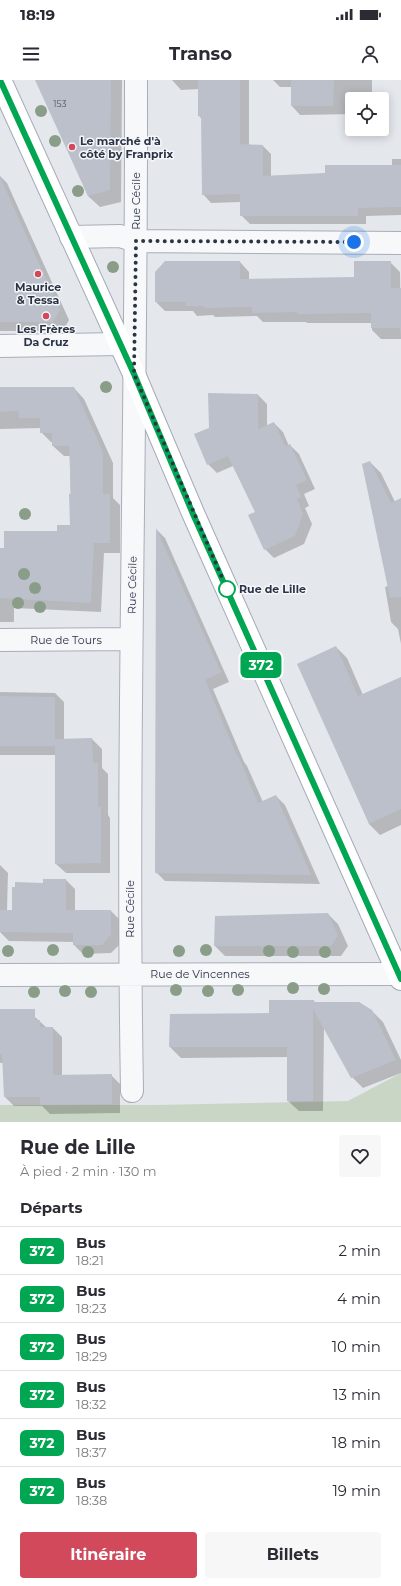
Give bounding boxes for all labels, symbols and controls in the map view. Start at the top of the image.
text: 18:19 [20,5,55,24]
icon: menu [20,43,42,65]
text: Transo [169,43,232,65]
icon: person [359,43,381,65]
map controls [345,92,389,136]
button: locate [345,92,389,136]
house number: 153 [53,98,67,109]
place label: Le marché d'à côté by Franprix [80,134,174,161]
marker: Le marché d'à côté by Franprix [67,142,77,152]
street label: Rue Cécile [129,172,143,230]
your location [344,232,364,252]
marker: Maurice & Tessa [33,269,43,279]
place label: Maurice & Tessa [15,280,61,307]
marker: Les Frères Da Cruz [41,311,51,321]
place label: Les Frères Da Cruz [17,322,75,349]
street label: Rue Cécile [124,556,140,614]
marker: Rue de Lille [218,580,236,598]
place label: Rue de Lille [239,582,306,596]
street label: Rue de Tours [30,633,102,647]
line badge: 372 [238,652,284,678]
text: 372 [248,656,274,674]
street label: Rue Cécile [123,880,137,938]
street label: Rue de Vincennes [150,967,250,981]
button: heart [339,1135,381,1177]
text: Rue de Lille [20,1136,136,1159]
text: À pied · 2 min · 130 m [20,1163,157,1179]
text: Départs [20,1198,83,1217]
text: Bus [76,1233,106,1252]
text: 2 min [338,1241,381,1260]
text: 372 [29,1242,55,1260]
text: 18:21 [76,1252,104,1268]
text: Bus [76,1281,106,1300]
text: 4 min [337,1289,381,1308]
text: 372 [29,1290,55,1308]
text: 18:23 [76,1300,106,1316]
text: Bus [76,1329,106,1348]
text: 10 min [332,1337,381,1356]
text: 372 [29,1338,55,1356]
text: 18:29 [76,1348,107,1364]
text: Bus [76,1377,106,1396]
text: 13 min [333,1385,381,1404]
text: 372 [29,1386,55,1404]
text: 18:32 [76,1396,106,1412]
text: Bus [76,1425,106,1444]
text: 18 min [332,1433,381,1452]
text: 372 [29,1434,55,1452]
text: 18:37 [76,1444,107,1460]
text: Bus [76,1473,106,1492]
text: 19 min [332,1481,381,1500]
text: 372 [29,1482,55,1500]
text: 18:38 [76,1492,107,1508]
button: Itinéraire [20,1532,197,1578]
button: Billets [205,1532,381,1578]

